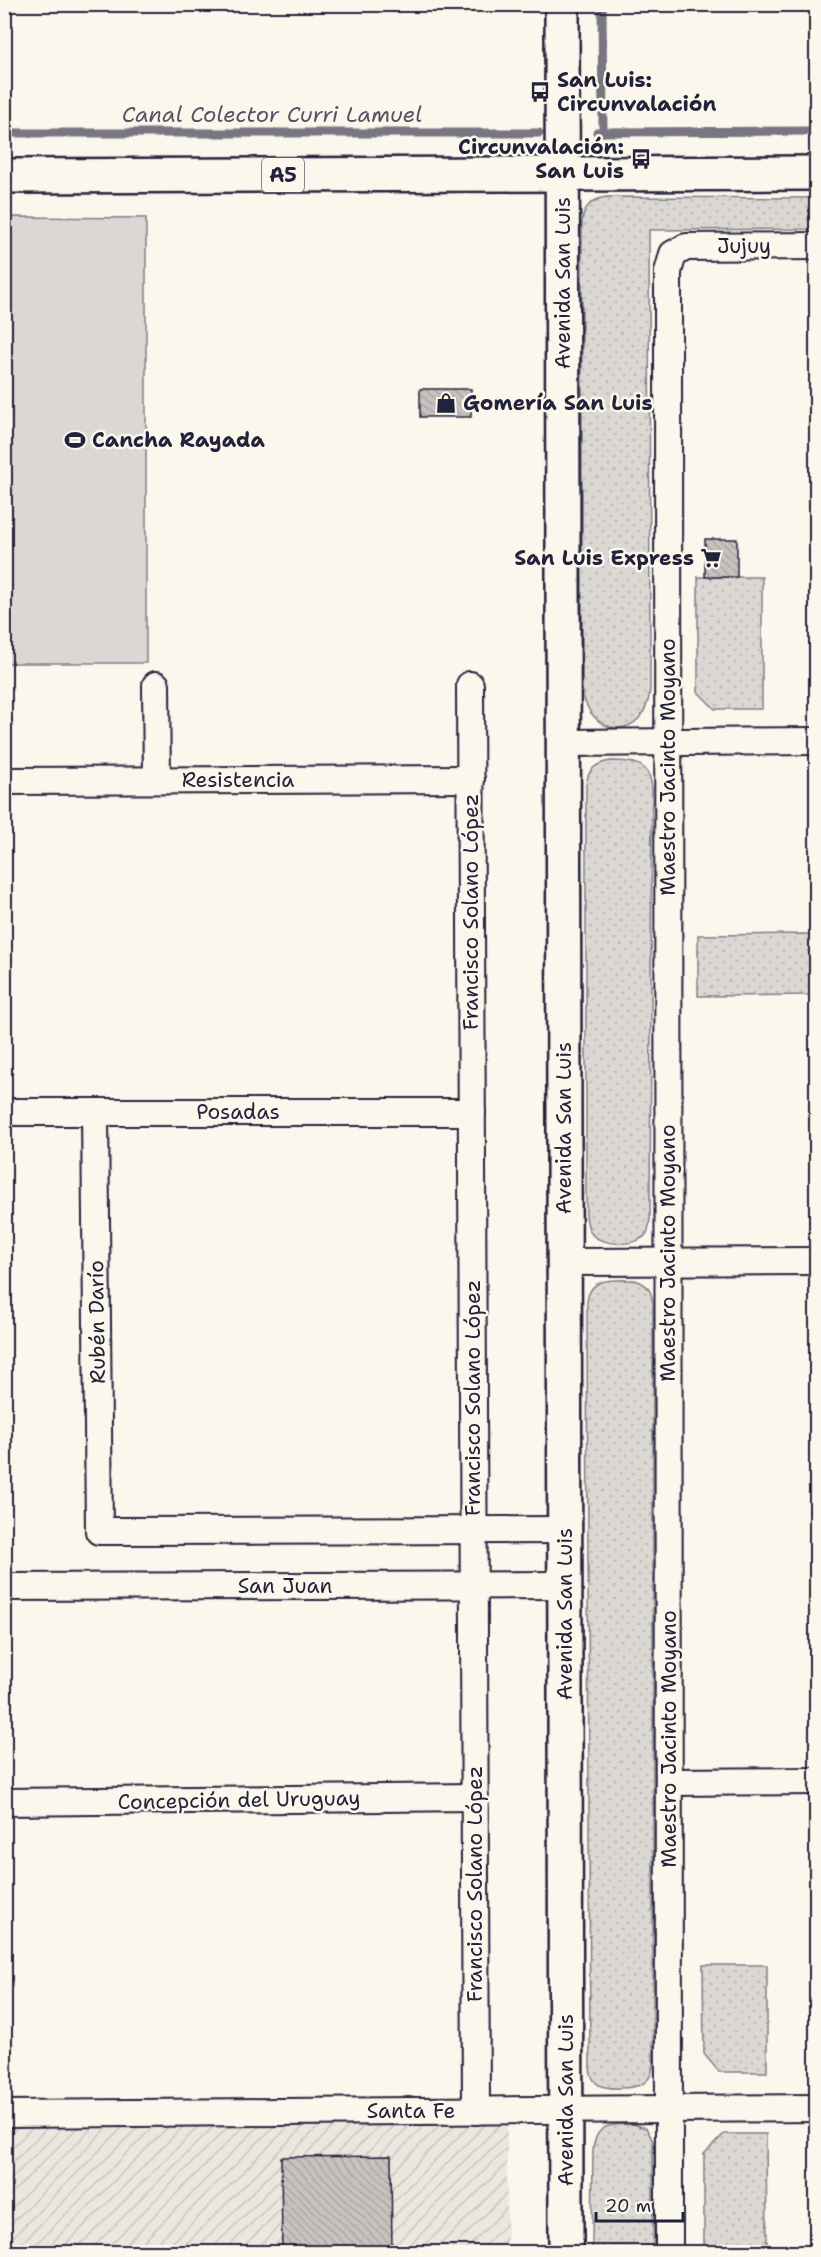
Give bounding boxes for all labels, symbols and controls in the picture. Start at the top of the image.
place label: San Luis: Circunvalación [557,66,716,118]
bus stop icon: San Luis: Circunvalación [528,80,552,104]
water label: Canal Colector Curri Lamuel [122,100,422,129]
place label: Circunvalación: San Luis [458,133,624,185]
bus stop icon: Circunvalación: San Luis [629,147,653,171]
road number: A5 [262,158,304,192]
street label: Avenida San Luis [549,197,577,369]
street label: Jujuy [717,232,771,260]
place label: Gomería San Luis [463,389,652,417]
shop icon: Gomería San Luis [434,391,458,415]
place label: Cancha Rayada [92,426,265,454]
sports icon: Cancha Rayada [63,428,87,452]
place label: San Luis Express [514,544,694,572]
supermarket icon: San Luis Express [699,546,723,570]
street label: Maestro Jacinto Moyano [654,638,682,896]
street label: Resistencia [182,766,294,794]
street label: Francisco Solano López [457,794,485,1030]
street label: Avenida San Luis [550,1042,578,1214]
street label: Posadas [196,1098,280,1126]
street label: Maestro Jacinto Moyano [654,1124,682,1382]
street label: Rubén Darío [82,1260,112,1384]
street label: Francisco Solano López [459,1280,487,1516]
street label: Avenida San Luis [551,1528,579,1700]
street label: San Juan [238,1572,333,1600]
street label: Maestro Jacinto Moyano [655,1610,683,1868]
street label: Francisco Solano López [461,1766,489,2002]
street label: Concepción del Uruguay [117,1784,361,1816]
street label: Avenida San Luis [552,2014,580,2186]
street label: Santa Fe [367,2097,455,2125]
scale bar [596,2185,683,2223]
text: 20 m [605,2194,651,2218]

